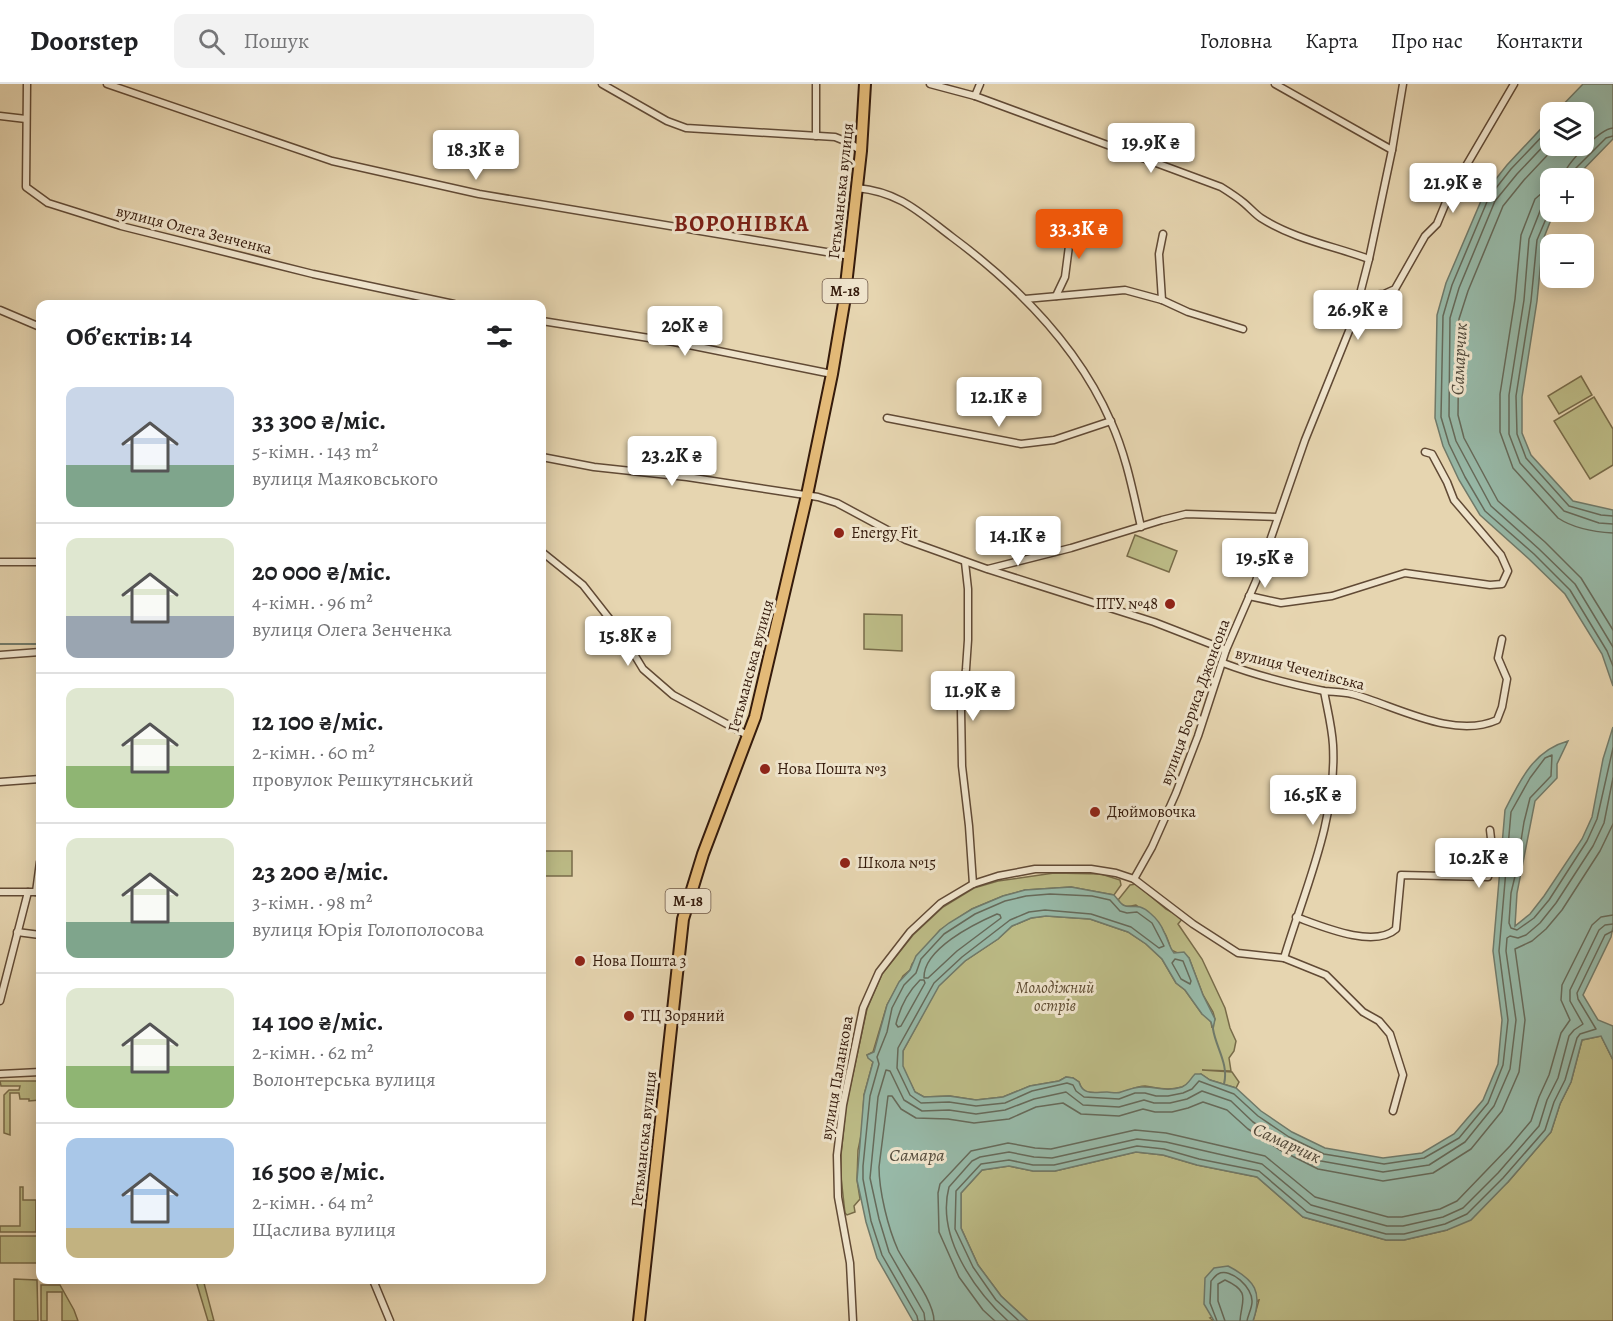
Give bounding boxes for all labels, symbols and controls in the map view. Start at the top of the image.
search box [174,14,594,68]
text: Doorstep [30,22,138,60]
icon: search [195,25,228,58]
text: Пошук [243,26,309,56]
text: Головна [1200,27,1272,55]
text: Карта [1305,27,1358,55]
text: Про нас [1391,27,1463,55]
text: Контакти [1496,27,1583,55]
map controls [1540,102,1594,288]
button: layers [1540,102,1594,156]
street label: Гетьманська вулиця [823,122,859,260]
pin: 19.9K ₴ [1096,123,1206,174]
text: 19.9K ₴ [1122,129,1180,156]
pin: 18.3K ₴ [421,130,531,181]
text: 18.3K ₴ [447,136,505,163]
pin: 21.9K ₴ [1398,163,1508,214]
button: + [1540,168,1594,222]
text: 21.9K ₴ [1424,169,1482,196]
street label: вулиця Олега Зенченка [114,200,275,260]
district label: ВОРОНІВКА [674,209,810,239]
pin: 33.3K ₴ [1024,209,1134,260]
text: 33.3K ₴ [1050,215,1108,242]
button: − [1540,234,1594,288]
road number: М-18 [822,279,868,303]
pin: 26.9K ₴ [1303,290,1413,341]
text: 26.9K ₴ [1327,296,1389,323]
pin: 20K ₴ [643,306,727,357]
text: 20K ₴ [661,312,709,339]
text: Об’єктів: 14 [66,319,192,354]
icon: filters [483,320,516,353]
water label: Самарчик [1445,322,1473,396]
pin: 12.1K ₴ [944,377,1054,428]
text: 12.1K ₴ [971,383,1027,410]
text: 33 300 ₴/міс. [252,403,386,438]
icon: home [114,411,186,483]
pin: 23.2K ₴ [617,436,727,487]
text: 5-кімн. · 143 m² [252,438,378,465]
text: 23.2K ₴ [642,442,702,469]
text: вулиця Маяковського [252,465,438,492]
pin: 14.1K ₴ [963,516,1073,567]
place label: Energy Fit [851,522,918,544]
text: 14.1K ₴ [990,522,1046,549]
marker: Energy Fit [832,526,846,540]
pin: 19.5K ₴ [1210,538,1320,589]
text: 19.5K ₴ [1236,544,1294,571]
text: 20 000 ₴/міс. [252,554,391,589]
icon: home [114,562,186,634]
text: 4-кімн. · 96 m² [252,589,373,616]
place label: ПТУ №48 [1096,593,1158,615]
street label: Гетьманська вулиця [723,597,779,735]
marker: ПТУ №48 [1163,597,1177,611]
street label: вулиця Бориса Джонсона [1155,615,1236,788]
text: вулиця Олега Зенченка [252,616,452,643]
pin: 15.8K ₴ [573,616,683,667]
text: 15.8K ₴ [599,622,657,649]
street label: вулиця Чечелівська [1233,642,1368,696]
pin: 11.9K ₴ [918,671,1028,722]
text: 11.9K ₴ [945,677,1001,704]
text: 12 100 ₴/міс. [252,704,384,739]
icon: home [114,712,186,784]
text: 2-кімн. · 60 m² [252,739,375,766]
place label: Нова Пошта №3 [777,758,887,780]
marker: Нова Пошта №3 [758,762,772,776]
text: провулок Решкутянський [252,766,473,793]
pin: 16.5K ₴ [1258,775,1368,826]
text: 16.5K ₴ [1284,781,1342,808]
place label: Дюймовочка [1107,801,1196,823]
marker: Дюймовочка [1088,805,1102,819]
pin: 10.2K ₴ [1424,838,1534,889]
text: 10.2K ₴ [1449,844,1509,871]
place label: Школа №15 [857,852,936,874]
text: 23 200 ₴/міс. [252,854,389,889]
marker: Школа №15 [838,856,852,870]
icon: home [114,862,186,934]
text: 3-кімн. · 98 m² [252,889,373,916]
road number: М-18 [666,889,710,913]
text: вулиця Юрія Голополосова [252,916,484,943]
place label: Нова Пошта 3 [592,950,687,972]
marker: Нова Пошта 3 [573,954,587,968]
park label: Молодіжний острів [1016,977,1094,1017]
text: 14 100 ₴/міс. [252,1004,384,1039]
place label: ТЦ Зоряний [641,1005,725,1027]
marker: ТЦ Зоряний [622,1009,636,1023]
icon: home [114,1012,186,1084]
street label: вулиця Паланкова [815,1013,859,1142]
text: 2-кімн. · 62 m² [252,1039,374,1066]
text: Волонтерська вулиця [252,1066,436,1093]
street label: Гетьманська вулиця [626,1070,662,1208]
water label: Самарчик [1249,1117,1325,1169]
water label: Самара [889,1143,945,1167]
text: 16 500 ₴/міс. [252,1154,385,1189]
icon: home [114,1162,186,1234]
text: 2-кімн. · 64 m² [252,1189,373,1216]
text: Щаслива вулиця [252,1216,396,1243]

